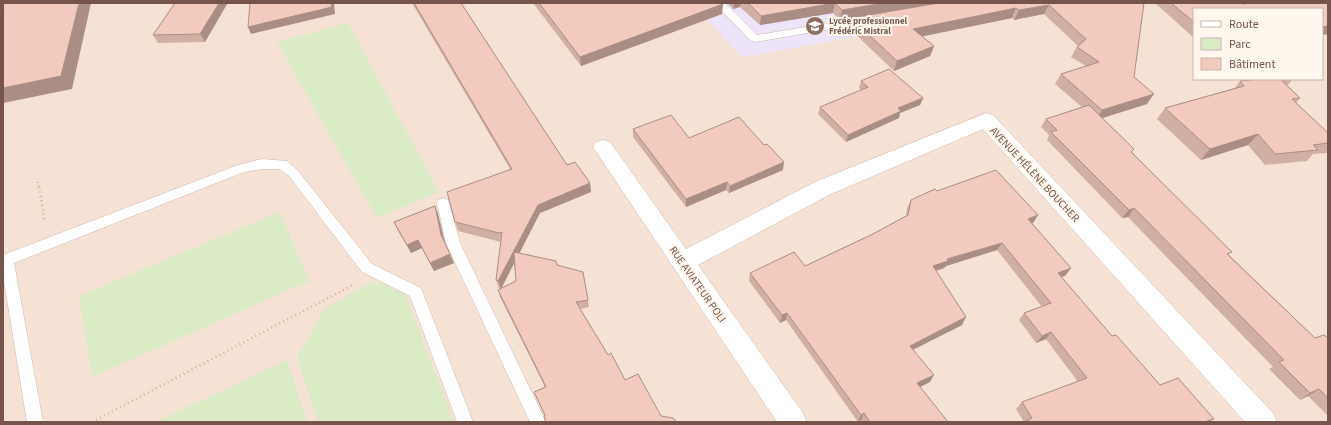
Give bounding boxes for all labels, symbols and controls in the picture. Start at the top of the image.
legend [1193,8,1323,80]
school or university icon: Lycée professionnel Frédéric Mistral [804,15,826,37]
place label: Lycée professionnel Frédéric Mistral [829,15,908,38]
text: Route [1229,16,1259,33]
text: Parc [1229,36,1251,53]
text: Bâtiment [1229,56,1275,73]
street label: AVENUE HÉLÈNE BOUCHER [986,123,1083,225]
street label: RUE AVIATEUR POLI [666,243,730,326]

